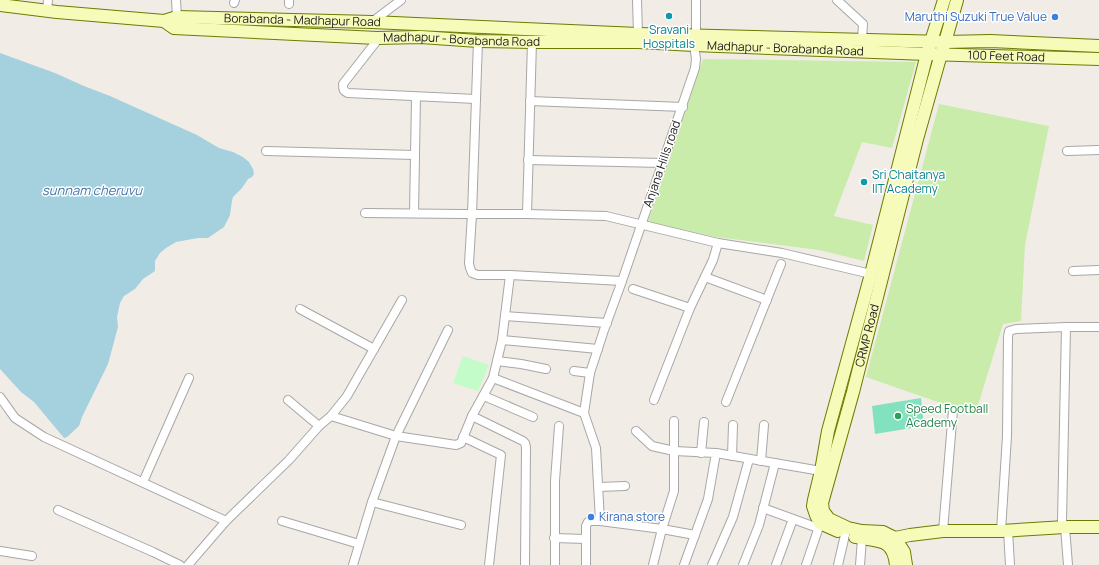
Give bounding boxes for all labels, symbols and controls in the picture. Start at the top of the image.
place label: Maruthi Suzuki True Value [905,8,1047,25]
street label: Borabanda - Madhapur Road [224,9,381,30]
marker: Sravani Hospitals [664,11,674,21]
marker: Maruthi Suzuki True Value [1050,12,1060,22]
place label: Sravani Hospitals [643,21,695,52]
street label: Madhapur - Borabanda Road [383,28,540,50]
street label: Madhapur - Borabanda Road [707,37,864,60]
street label: 100 Feet Road [967,46,1045,65]
street label: Anjana Hills road [639,118,684,210]
place label: Sri Chaitanya IIT Academy [872,166,945,197]
marker: Sri Chaitanya IIT Academy [859,177,869,187]
water label: sunnam cheruvu [42,181,143,199]
street label: CRMP Road [851,302,883,369]
place label: Speed Football Academy [906,400,988,431]
marker: Speed Football Academy [893,411,903,421]
place label: Kirana store [599,508,665,525]
marker: Kirana store [586,512,596,522]

